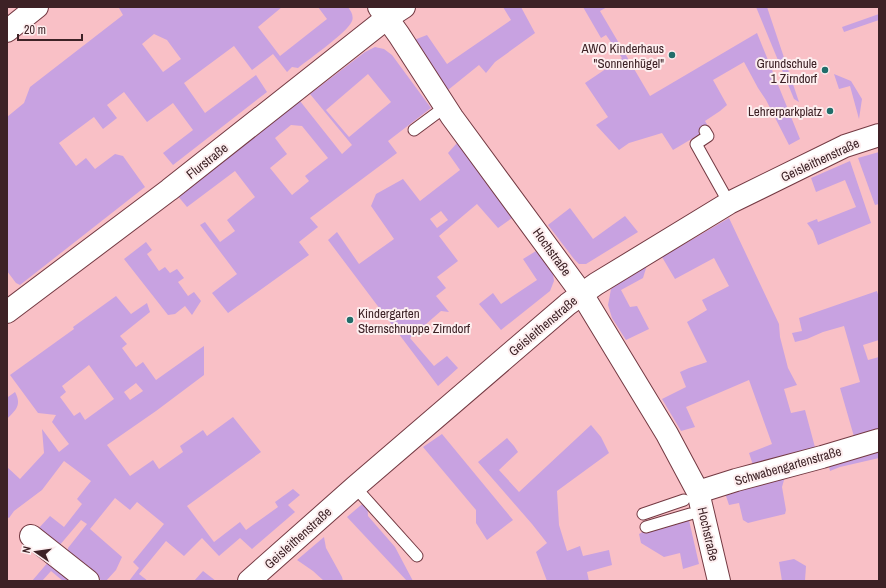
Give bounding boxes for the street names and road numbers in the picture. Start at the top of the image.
street label: Geisleithenstraße [778,134,862,186]
street label: Flurstraße [183,139,231,183]
street label: Hochstraße [529,225,575,279]
street label: Geisleithenstraße [505,292,581,360]
street label: Schwabengartenstraße [733,443,843,489]
street label: Geisleithenstraße [261,503,335,573]
street label: Hochstraße [694,505,722,563]

